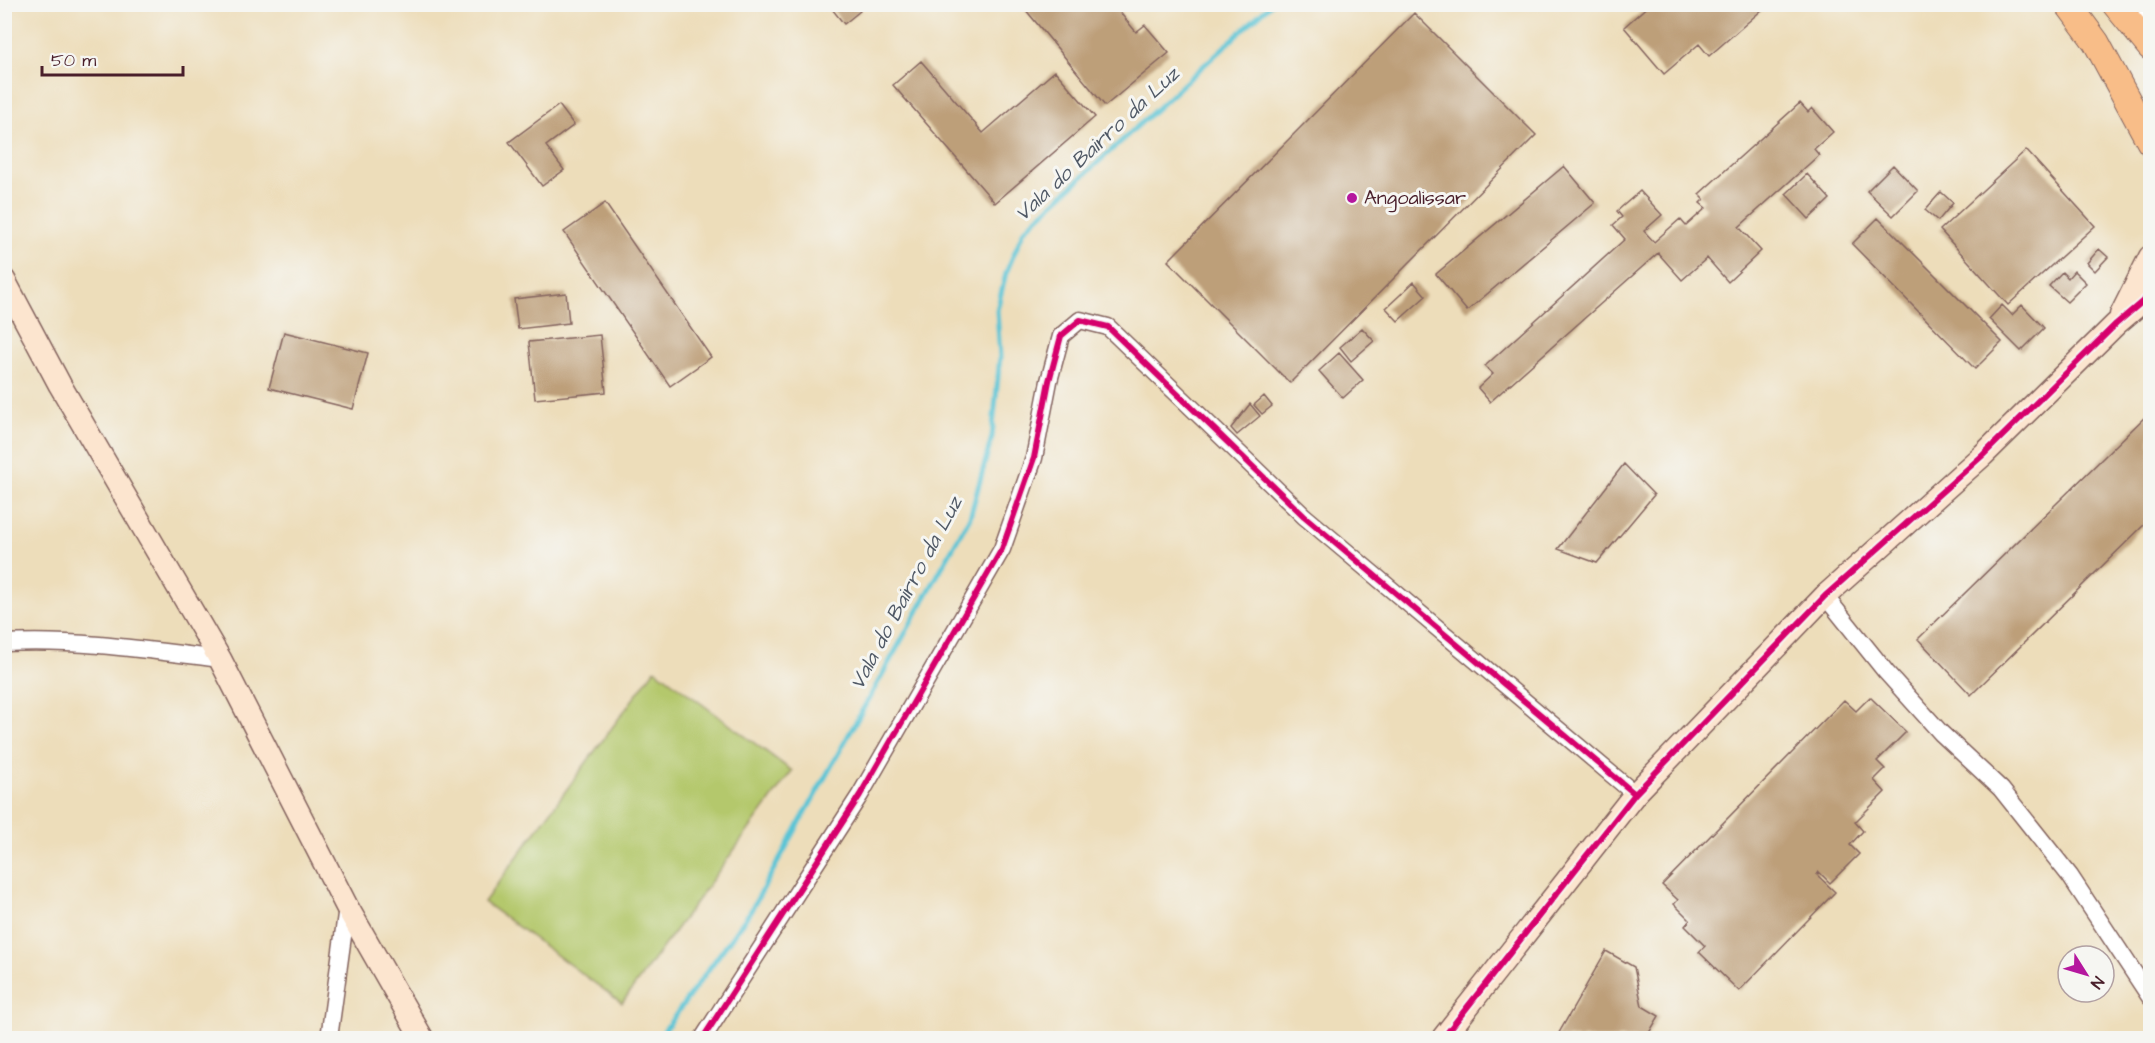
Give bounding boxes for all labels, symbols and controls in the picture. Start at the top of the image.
scale bar [42,39,183,77]
text: 50 m [51,48,96,73]
water label: Vala do Bairro da Luz [1009,59,1187,228]
place label: Angoalissar [1364,184,1466,213]
marker: Angoalissar [1345,191,1359,205]
water label: Vala do Bairro da Luz [843,490,970,695]
north arrow [2056,944,2116,1004]
text: N [2085,972,2109,993]

